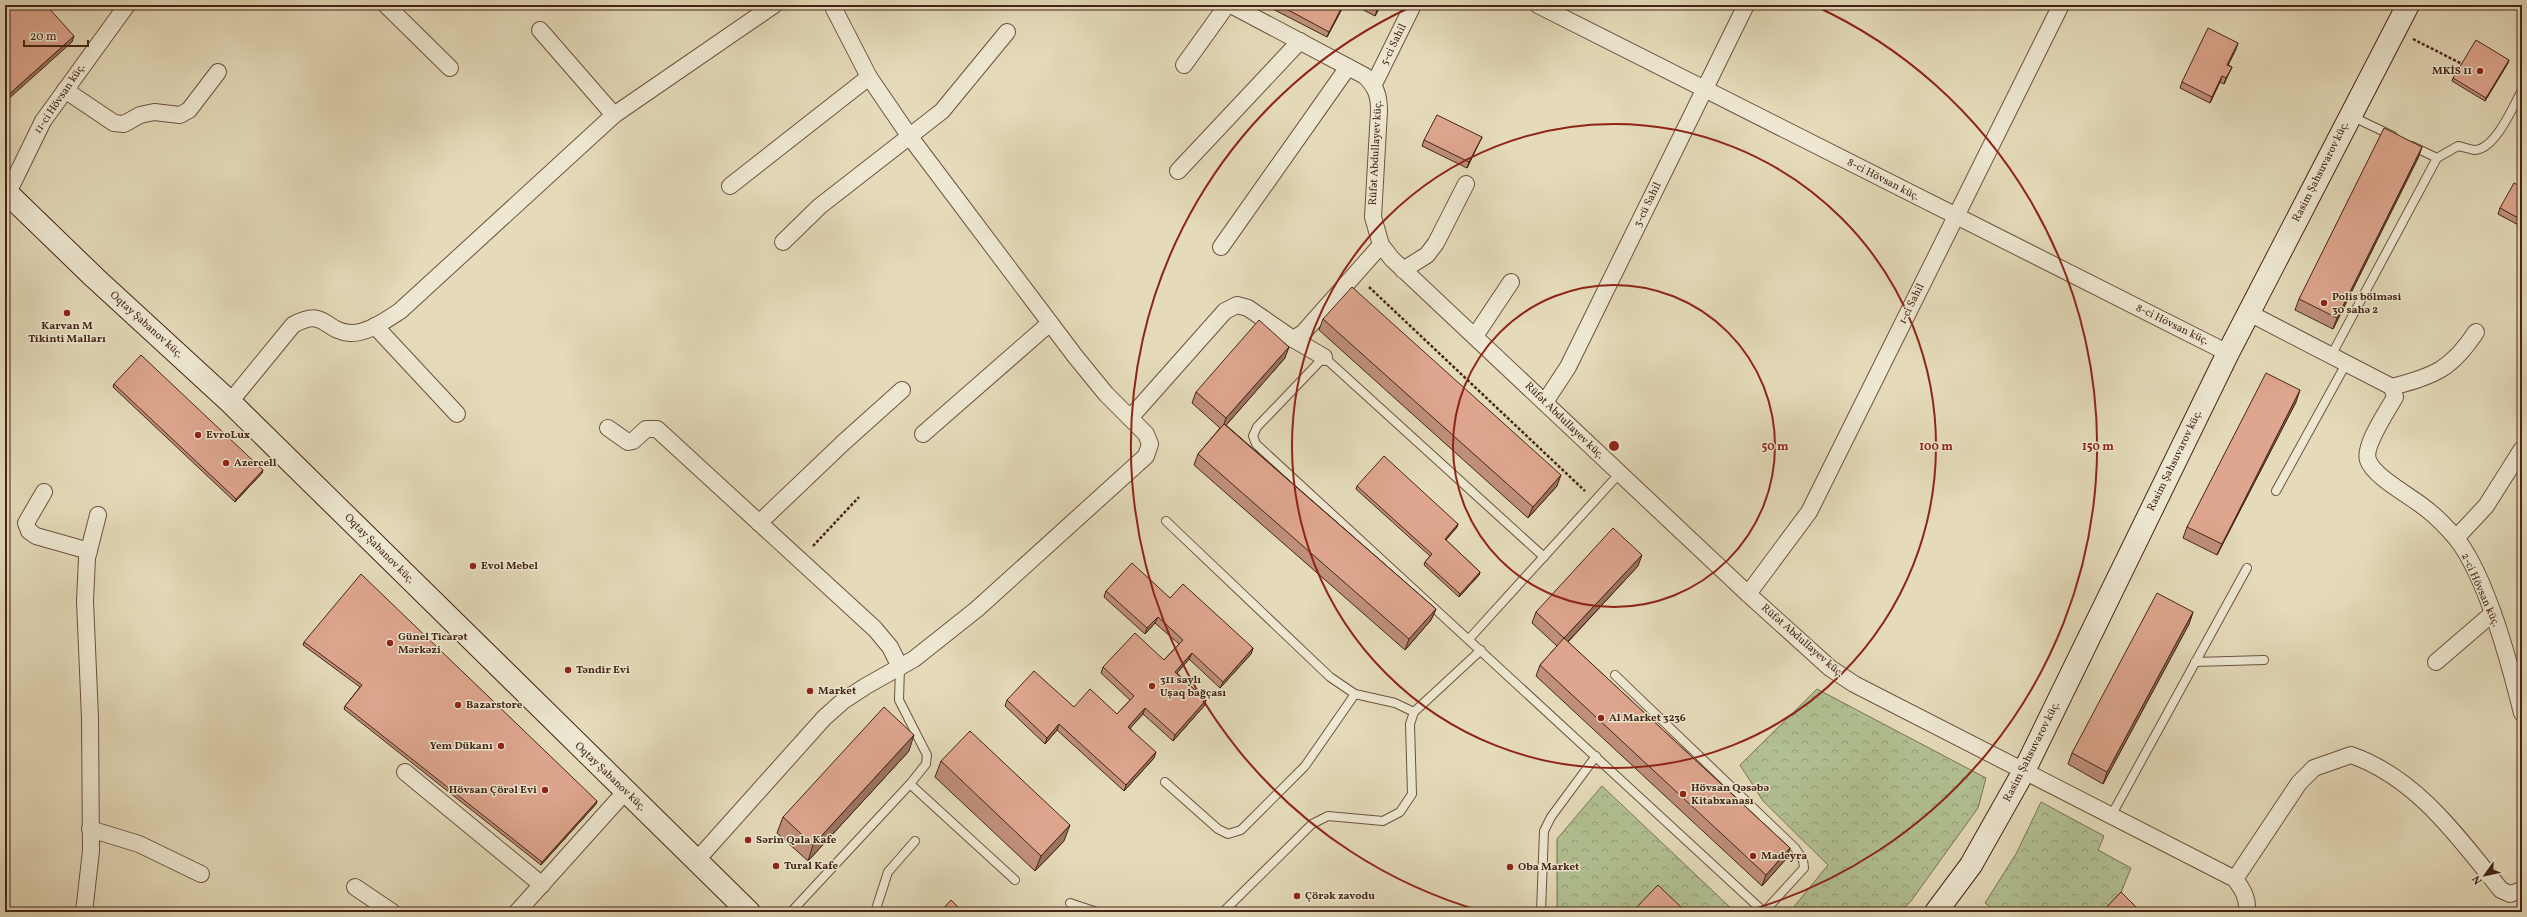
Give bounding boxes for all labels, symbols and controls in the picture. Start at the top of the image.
street label: 5-ci Sahil [1377,21,1411,69]
scale bar [24,22,88,48]
text: 20 m [30,29,57,45]
street label: 11-ci Hövsan küç. [31,61,89,137]
place label: MKİS 11 [2432,64,2472,79]
marker: MKİS 11 [2475,66,2485,76]
street label: Rüfət Abdullayev küç. [1366,100,1386,206]
street label: Rasim Şahsuvarov küç. [2289,119,2353,225]
street label: 8-ci Hövsan küç. [1844,155,1922,205]
street label: 3-cü Sahil [1631,180,1665,230]
street label: 1-ci Sahil [1896,281,1928,327]
street label: Oqtay Şabanov küç. [106,288,186,362]
place label: Polis bölməsi 30 sahə 2 [2332,290,2402,318]
marker: Polis bölməsi 30 sahə 2 [2319,298,2329,308]
street label: 8-ci Hövsan küç. [2133,301,2211,349]
marker: Karvan M Tikinti Malları [62,308,72,318]
place label: Karvan M Tikinti Malları [28,319,106,347]
street label: Rüfət Abdullayev küç. [1521,379,1607,463]
street label: Rasim Şahsuvarov küç. [2144,408,2206,514]
place label: EvroLux [206,428,250,443]
marker: EvroLux [193,430,203,440]
centre of rings [1607,439,1621,453]
text: 50 m [1761,439,1789,455]
text: 100 m [1919,439,1953,455]
text: 150 m [2082,439,2114,455]
place label: Azercell [234,456,277,471]
marker: Azercell [221,458,231,468]
street label: Oqtay Şabanov küç. [341,511,418,588]
street label: 2-ci Hövsan küç. [2457,551,2503,630]
place label: Evol Mebel [481,559,538,574]
marker: Evol Mebel [468,561,478,571]
street label: Rüfət Abdullayev küç. [1757,601,1847,681]
place label: Günel Ticarət Mərkəzi [398,630,468,658]
marker: Günel Ticarət Mərkəzi [385,638,395,648]
place label: Təndir Evi [576,663,630,678]
marker: Təndir Evi [563,665,573,675]
place label: 311 saylı Uşaq bağçası [1160,673,1226,701]
marker: 311 saylı Uşaq bağçası [1147,681,1157,691]
place label: Market [818,684,856,699]
marker: Market [805,686,815,696]
place label: Bazarstore [466,698,523,713]
street label: Rasim Şahsuvarov küç. [2000,699,2064,805]
marker: Bazarstore [453,700,463,710]
place label: Al Market 3236 [1609,711,1686,726]
marker: Al Market 3236 [1596,713,1606,723]
place label: Yem Dükanı [430,739,493,754]
street label: Oqtay Şabanov küç. [571,739,649,815]
marker: Yem Dükanı [496,741,506,751]
place label: Hövsan Qəsəbə Kitabxanası [1691,781,1769,809]
place label: Hövsan Çörəl Evi [449,783,537,798]
marker: Hövsan Çörəl Evi [540,785,550,795]
marker: Hövsan Qəsəbə Kitabxanası [1678,789,1688,799]
place label: Sərin Qala Kafe [756,833,837,848]
marker: Sərin Qala Kafe [743,835,753,845]
place label: Madeyra [1761,849,1807,864]
marker: Madeyra [1748,851,1758,861]
north arrow [2465,855,2505,895]
place label: Tural Kafe [784,859,839,874]
place label: Oba Market [1518,860,1579,875]
marker: Tural Kafe [771,861,781,871]
marker: Oba Market [1505,862,1515,872]
text: N [2469,872,2486,887]
place label: Çörək zavodu [1305,889,1375,904]
marker: Çörək zavodu [1292,891,1302,901]

